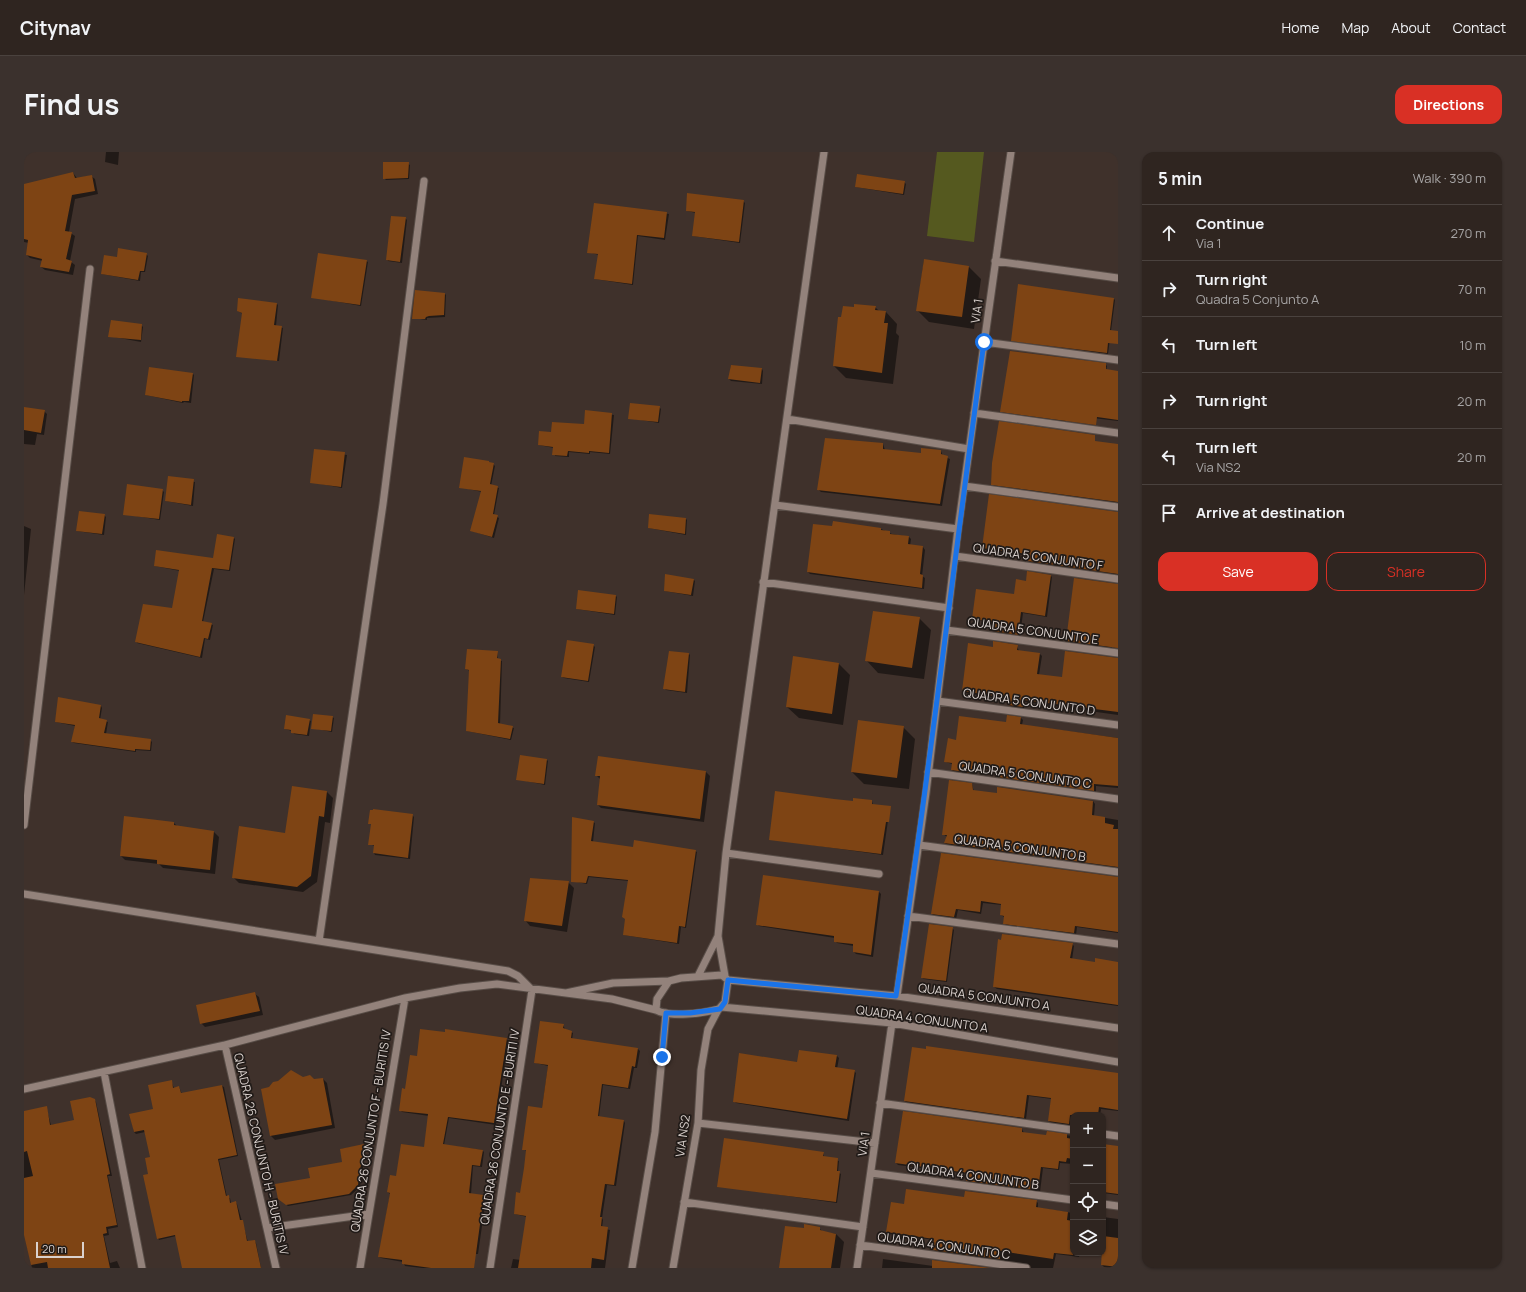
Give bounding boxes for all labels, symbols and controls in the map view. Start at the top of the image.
text: Citynav [20,15,91,41]
text: Home [1282,18,1319,37]
text: Map [1341,18,1369,37]
text: About [1391,18,1431,37]
text: Contact [1453,18,1506,37]
text: Find us [24,85,119,123]
button: Directions [1395,85,1502,124]
text: 5 min [1158,167,1202,190]
text: Walk · 390 m [1413,169,1486,187]
text: Continue [1196,213,1264,234]
icon: ahead [1158,222,1180,244]
text: 270 m [1451,224,1486,242]
text: Via 1 [1196,234,1222,252]
text: Turn right [1196,269,1267,290]
icon: right [1158,278,1180,300]
text: 70 m [1458,280,1486,298]
text: Quadra 5 Conjunto A [1196,290,1319,308]
street label: VIA 1 [966,298,987,324]
route start [975,333,993,351]
icon: left [1158,334,1180,356]
text: Turn left [1196,334,1258,355]
text: 10 m [1459,336,1486,354]
icon: right [1158,390,1180,412]
text: Turn right [1196,390,1267,411]
text: 20 m [1457,392,1486,410]
text: Turn left [1196,437,1258,458]
icon: left [1158,446,1180,468]
text: 20 m [1457,448,1486,466]
text: Via NS2 [1196,458,1241,476]
icon: arrive [1158,502,1180,524]
text: Arrive at destination [1196,502,1345,523]
street label: QUADRA 5 CONJUNTO F [972,539,1104,574]
button: Save [1158,552,1318,591]
button: Share [1326,552,1486,591]
street label: QUADRA 5 CONJUNTO E [966,613,1100,648]
street label: QUADRA 5 CONJUNTO D [962,684,1096,719]
street label: QUADRA 5 CONJUNTO C [958,757,1093,792]
street label: QUADRA 5 CONJUNTO B [953,830,1087,865]
street label: QUADRA 5 CONJUNTO A [917,979,1051,1014]
street label: QUADRA 4 CONJUNTO A [855,1001,989,1036]
street label: QUADRA 26 CONJUNTO E - BURITI IV [476,1027,523,1226]
street label: QUADRA 26 CONJUNTO F - BURITIS IV [346,1028,395,1233]
route end [653,1048,671,1066]
street label: QUADRA 26 CONJUNTO H - BURITIS IV [230,1051,293,1257]
map controls [1070,1112,1106,1256]
button: + [1070,1112,1106,1148]
street label: VIA NS2 [671,1114,694,1158]
street label: VIA 1 [853,1131,874,1157]
button: − [1070,1148,1106,1184]
street label: QUADRA 4 CONJUNTO B [906,1158,1040,1193]
button: locate [1070,1184,1106,1220]
button: layers [1070,1220,1106,1256]
street label: QUADRA 4 CONJUNTO C [877,1228,1012,1263]
scale bar [36,1240,84,1259]
text: 20 m [42,1241,67,1256]

